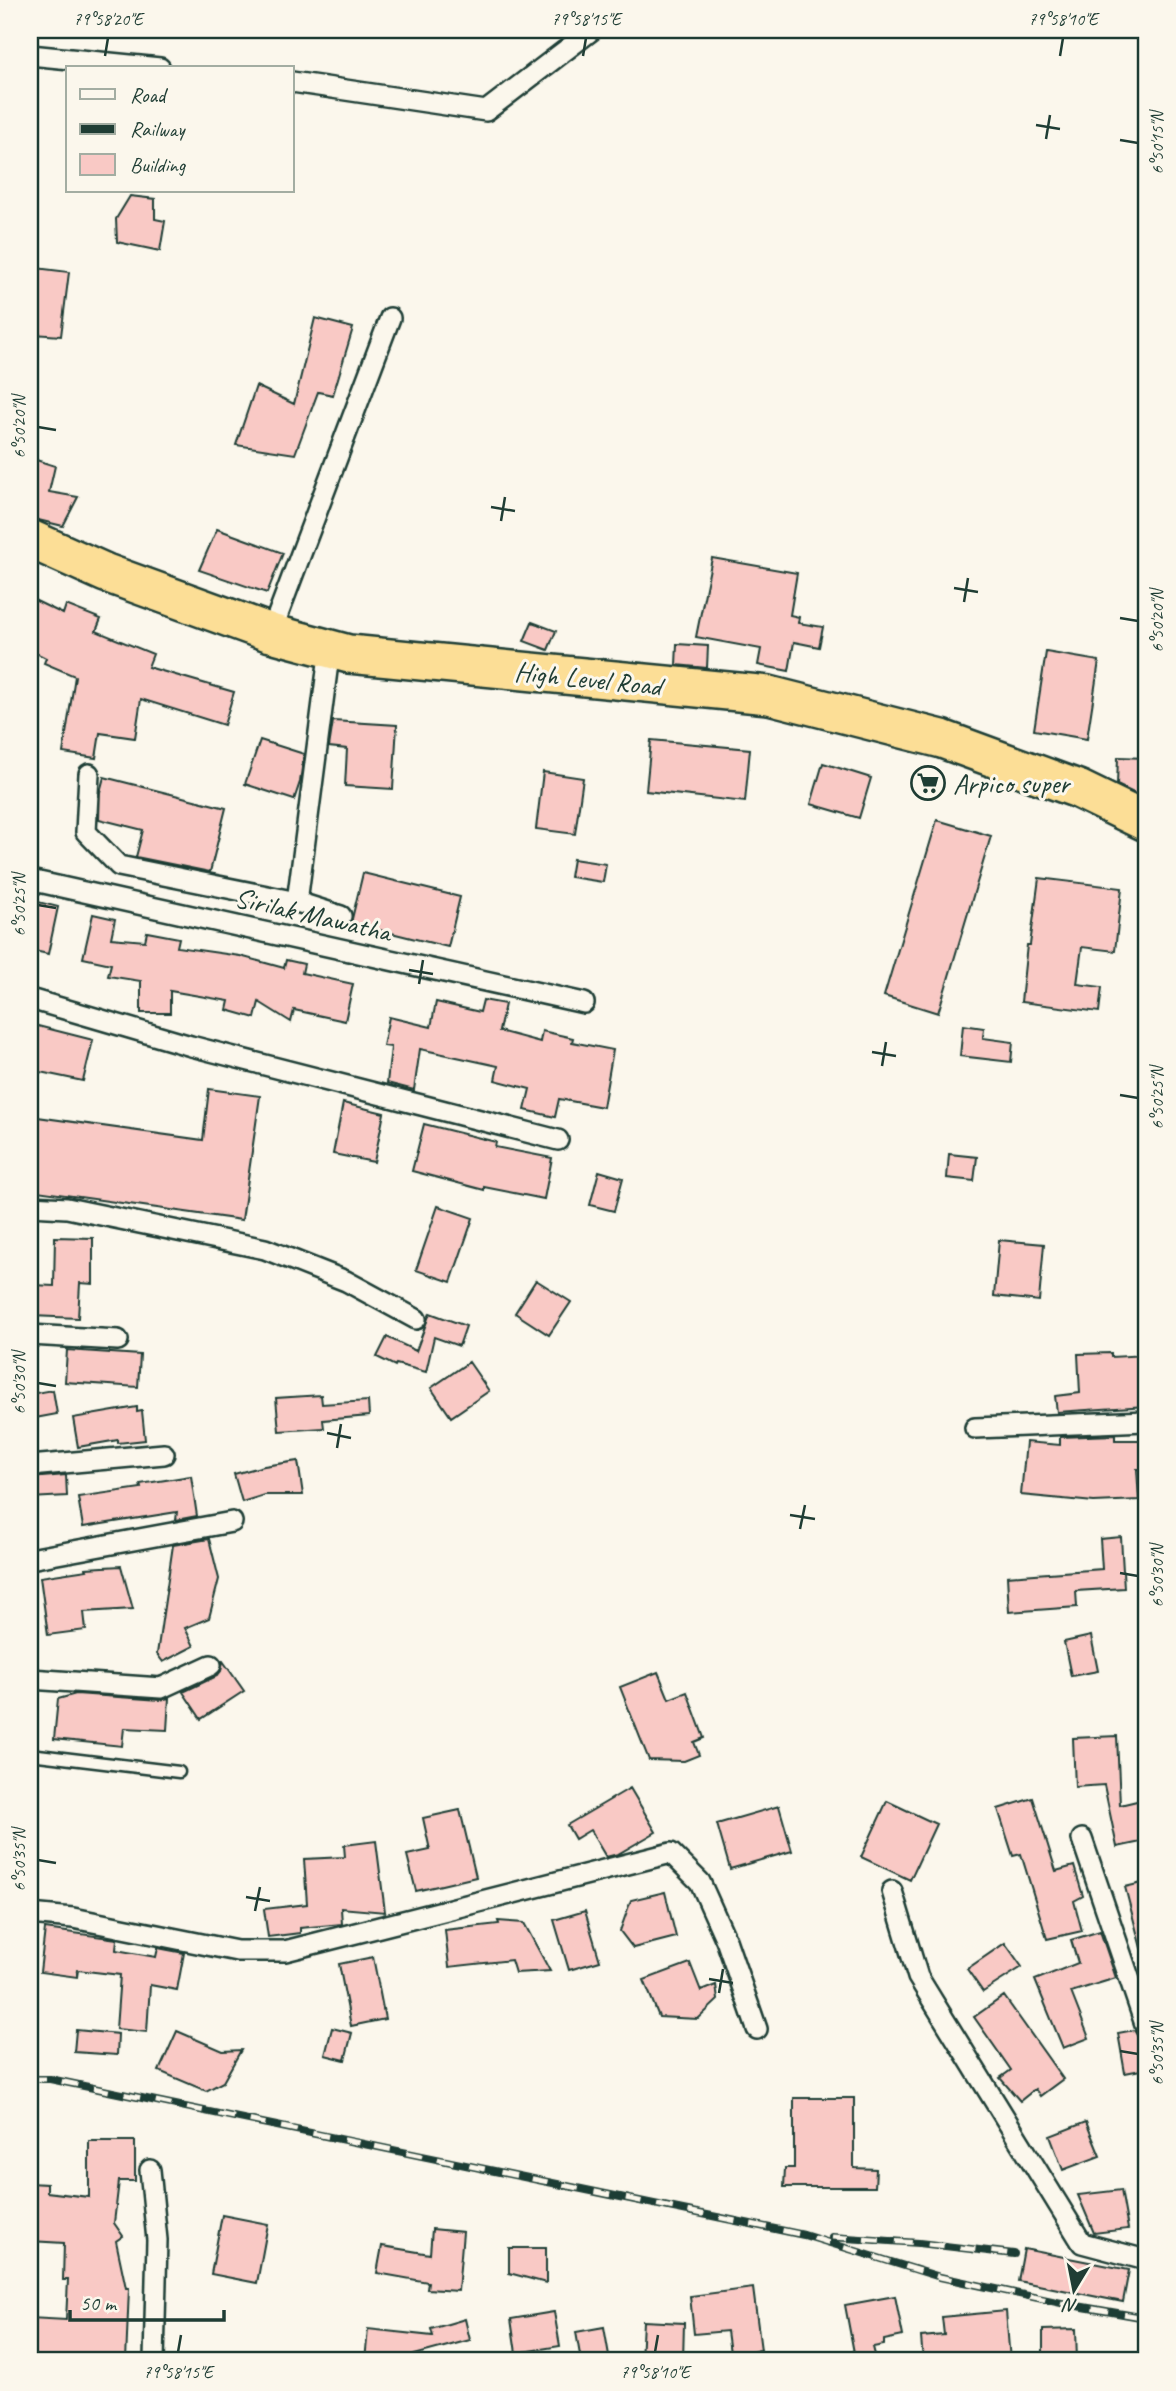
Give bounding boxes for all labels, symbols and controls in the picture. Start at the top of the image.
text: 79°58'20"E [73,8,145,30]
text: 79°58'15"E [551,8,623,30]
text: 79°58'10"E [1028,8,1100,30]
legend [66,66,294,192]
text: Road [130,82,169,108]
text: 6°50'15"N [1146,108,1168,174]
text: Railway [130,116,186,142]
text: Building [130,152,187,178]
text: 6°50'20"N [8,392,30,458]
text: 6°50'20"N [1146,586,1168,652]
street label: High Level Road [513,653,667,704]
supermarket icon: Arpico super [909,764,947,802]
place label: Arpico super [953,766,1071,801]
text: 6°50'25"N [8,870,30,936]
street label: Sirilak Mawatha [231,880,397,950]
text: 6°50'25"N [1146,1063,1168,1129]
text: 6°50'30"N [8,1348,30,1414]
text: 6°50'30"N [1146,1541,1168,1607]
text: 6°50'35"N [8,1825,30,1891]
text: 6°50'35"N [1146,2019,1168,2085]
north arrow [1040,2254,1110,2324]
scale bar [70,2279,224,2323]
text: 50 m [80,2290,118,2316]
text: N [1060,2292,1079,2319]
text: 79°58'15"E [143,2361,215,2383]
text: 79°58'10"E [620,2361,692,2383]

